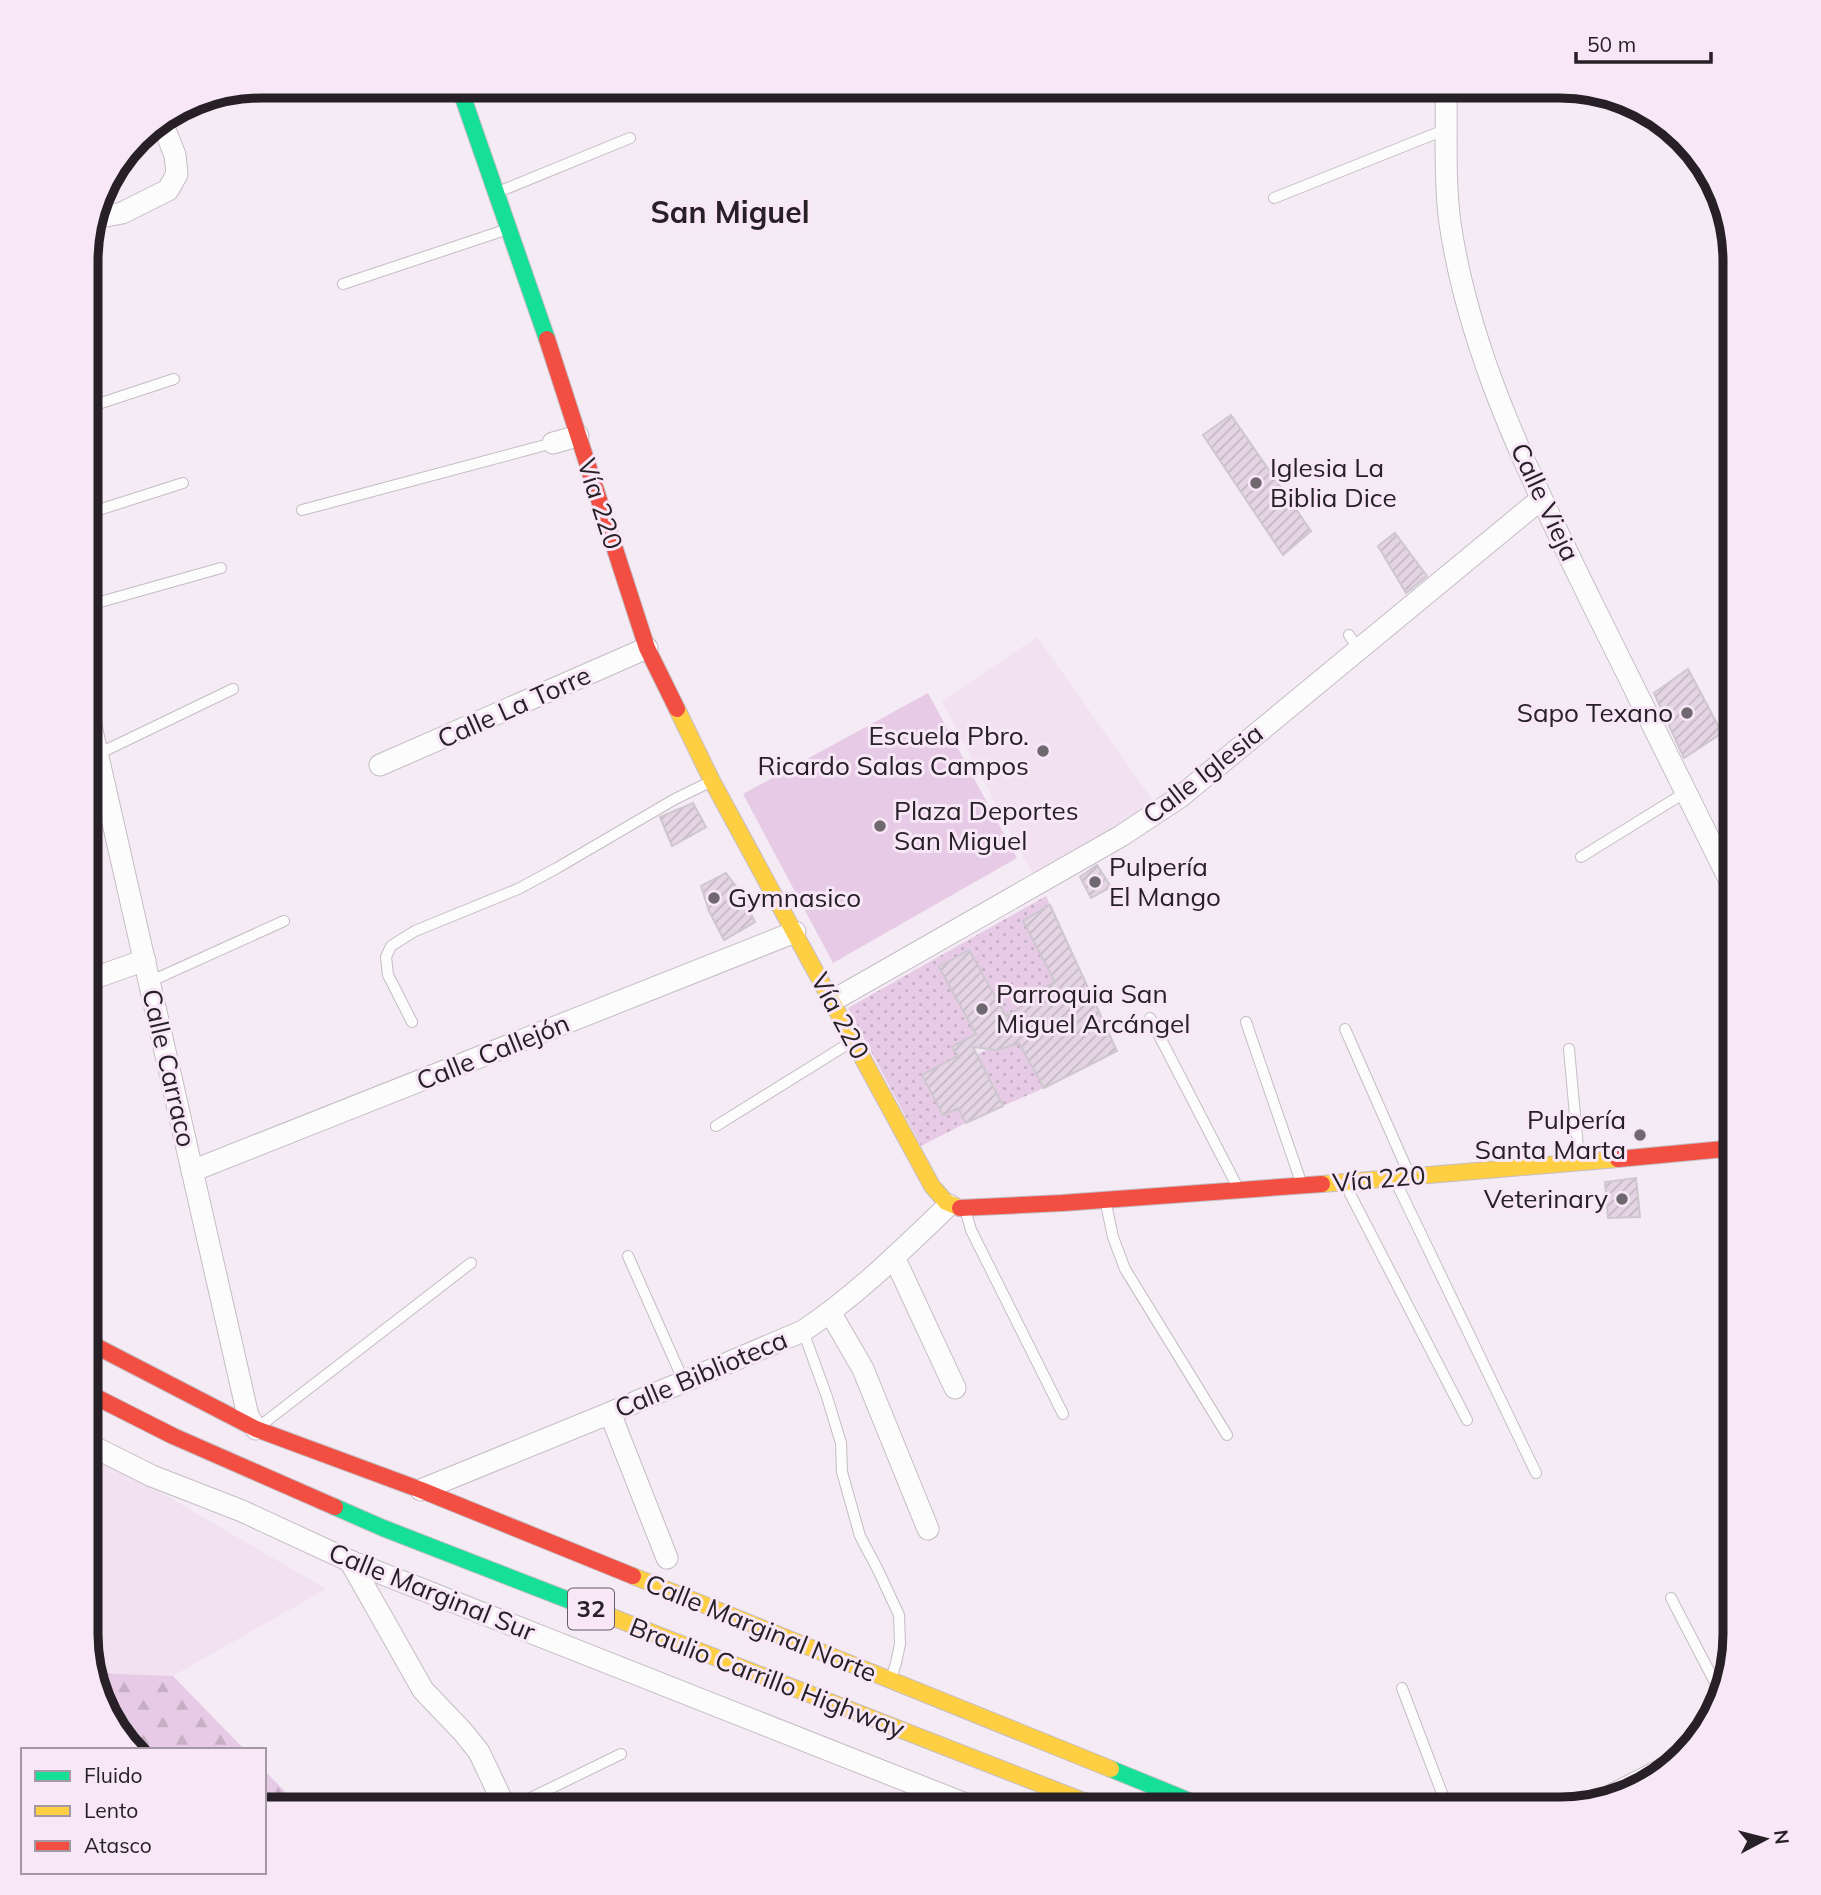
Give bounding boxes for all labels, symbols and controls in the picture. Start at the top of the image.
scale bar [1576,21,1711,65]
text: 50 m [1587,31,1636,57]
district label: San Miguel [651,193,810,231]
street label: Calle Vieja [1504,437,1587,566]
place label: Iglesia La Biblia Dice [1270,451,1397,514]
street label: Vía 220 [570,454,631,553]
marker: Iglesia La Biblia Dice [1248,475,1264,491]
street label: Calle La Torre [432,658,596,755]
place label: Sapo Texano [1517,696,1673,729]
marker: Sapo Texano [1679,705,1695,721]
street label: Calle Iglesia [1136,716,1269,831]
place label: Escuela Pbro. Ricardo Salas Campos [758,719,1029,782]
marker: Escuela Pbro. Ricardo Salas Campos [1035,743,1051,759]
place label: Plaza Deportes San Miguel [894,794,1079,857]
marker: Plaza Deportes San Miguel [872,818,888,834]
place label: Pulpería El Mango [1109,850,1221,913]
marker: Pulpería El Mango [1087,874,1103,890]
place label: Gymnasico [728,881,861,914]
marker: Gymnasico [706,890,722,906]
street label: Vía 220 [804,967,877,1065]
place label: Parroquia San Miguel Arcángel [996,977,1190,1040]
street label: Calle Carraco [135,986,204,1150]
marker: Parroquia San Miguel Arcángel [974,1001,990,1017]
street label: Calle Callejón [412,1006,574,1097]
place label: Pulpería Santa Marta [1475,1103,1626,1166]
marker: Pulpería Santa Marta [1632,1127,1648,1143]
street label: Vía 220 [1331,1158,1427,1199]
place label: Veterinary [1484,1182,1608,1215]
marker: Veterinary [1614,1191,1630,1207]
street label: Calle Biblioteca [610,1322,792,1425]
street label: Calle Marginal Sur [324,1535,541,1648]
street label: Calle Marginal Norte [641,1566,882,1689]
road number: 32 [568,1588,614,1630]
street label: Braulio Carrillo Highway [625,1610,910,1745]
legend [21,1748,266,1874]
text: Fluido [84,1762,143,1788]
text: Lento [84,1797,138,1823]
north arrow [1730,1804,1800,1874]
text: N [1769,1828,1795,1846]
text: Atasco [84,1832,152,1858]

